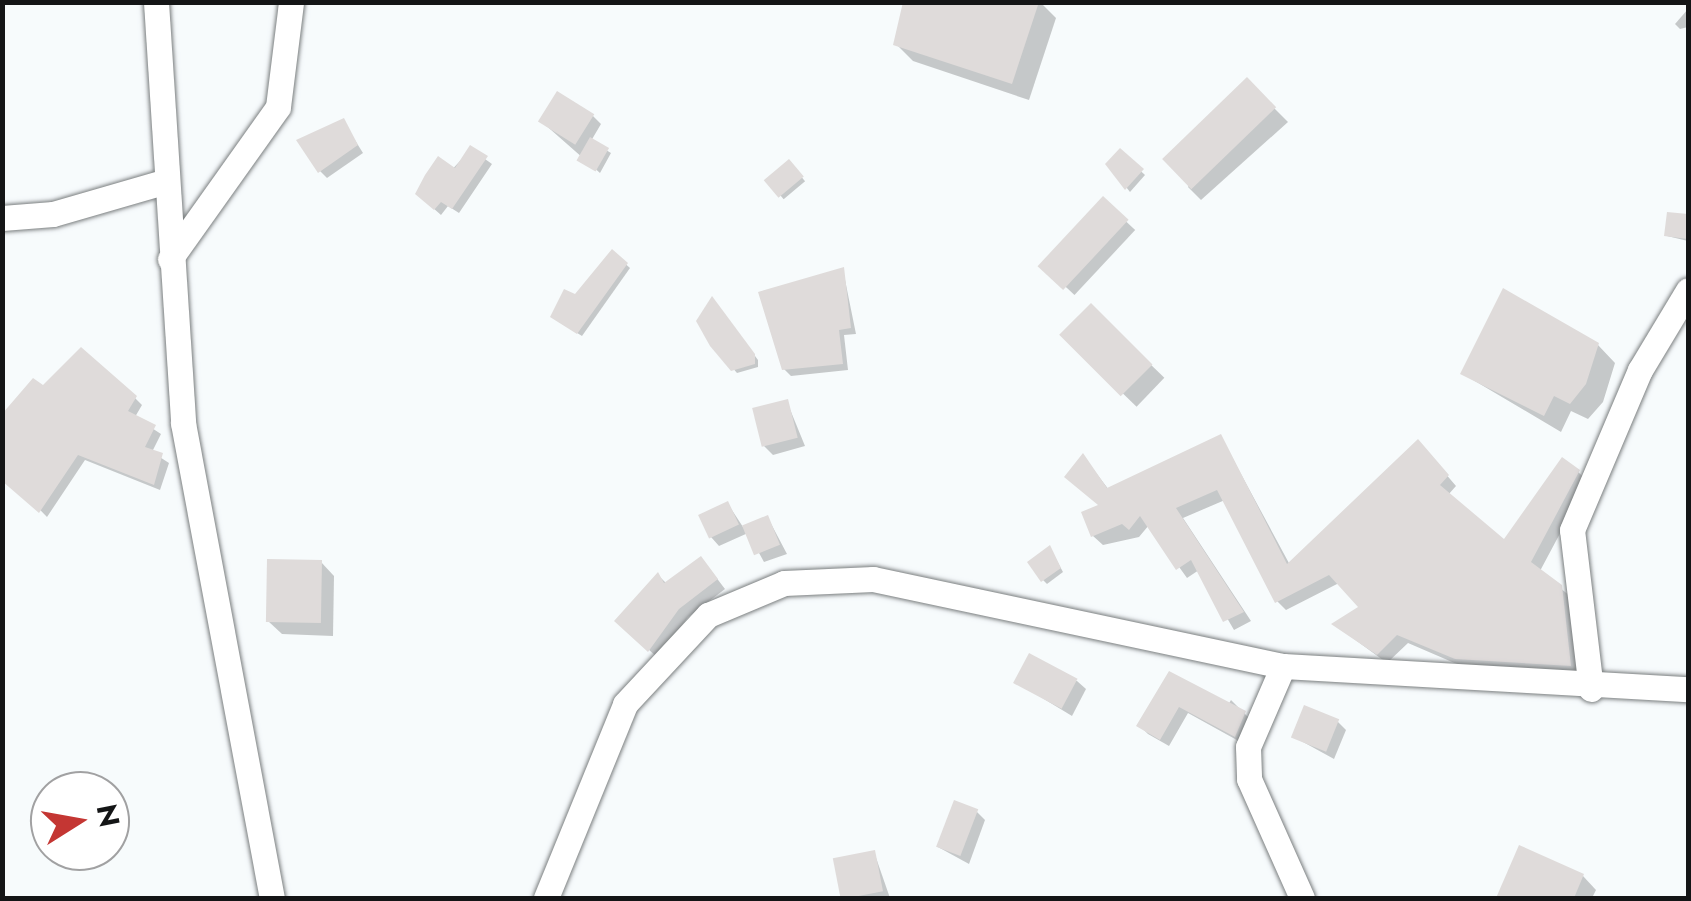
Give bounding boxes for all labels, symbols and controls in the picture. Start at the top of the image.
north arrow [30,771,130,871]
text: N [86,801,130,830]

